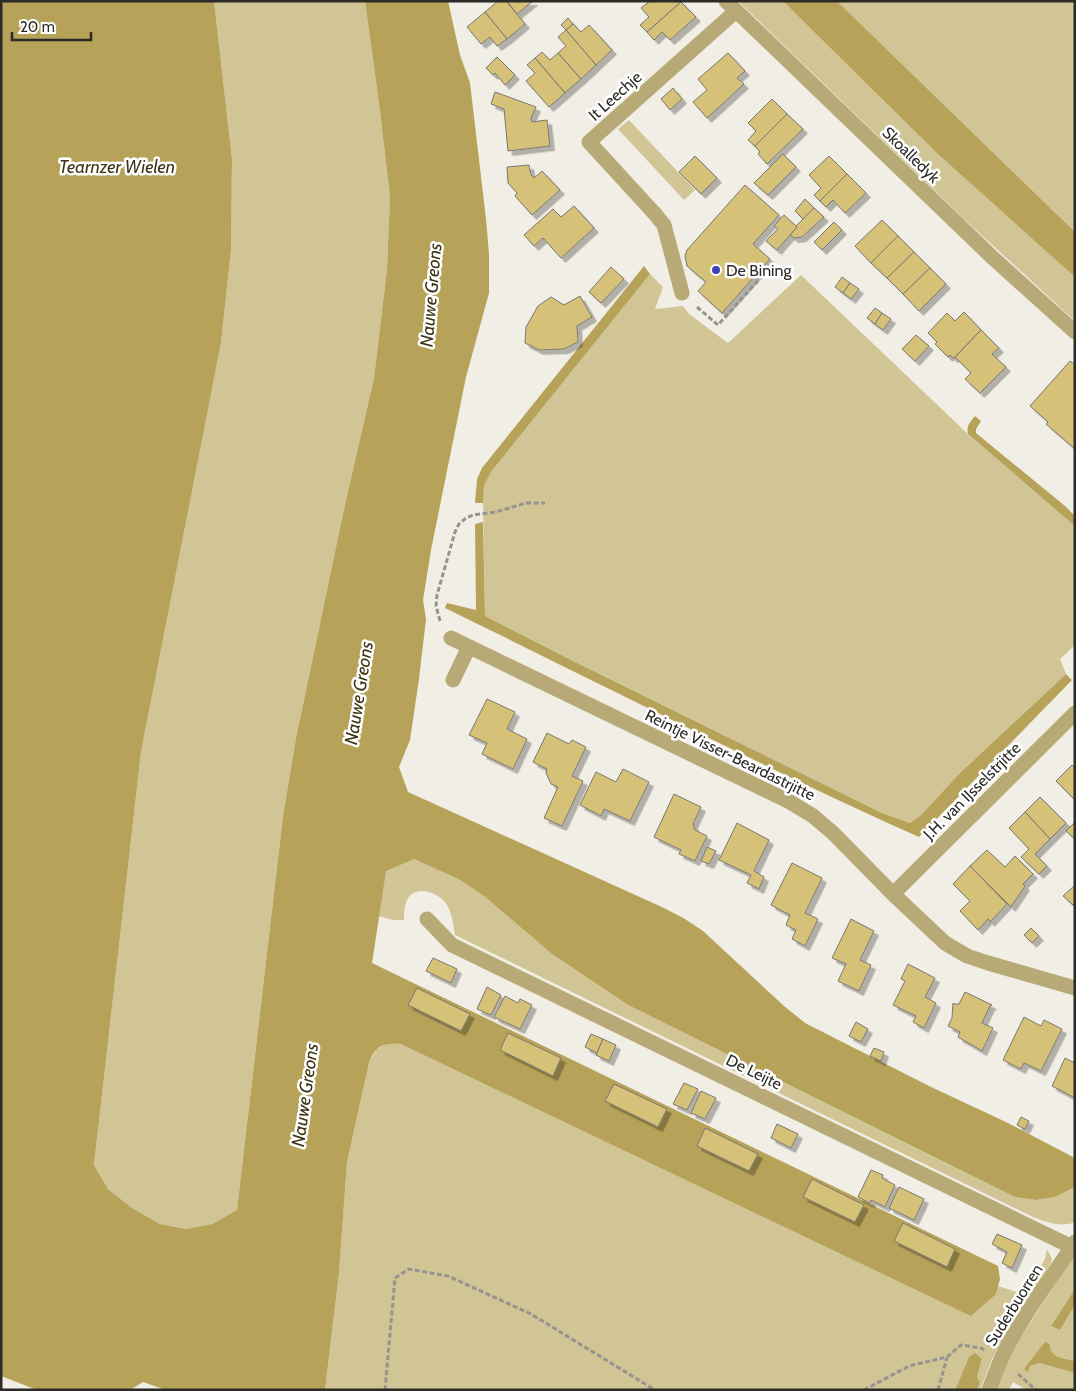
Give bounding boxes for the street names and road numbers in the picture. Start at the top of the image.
street label: It Leechje [585,67,645,125]
street label: Skoalledyk [878,123,944,188]
street label: Reintje Visser-Beardastrjitte [642,706,818,804]
street label: J.H. van IJsselstrjitte [919,738,1025,844]
street label: De Leijte [723,1050,785,1094]
street label: Suderbuorren [981,1261,1047,1349]

